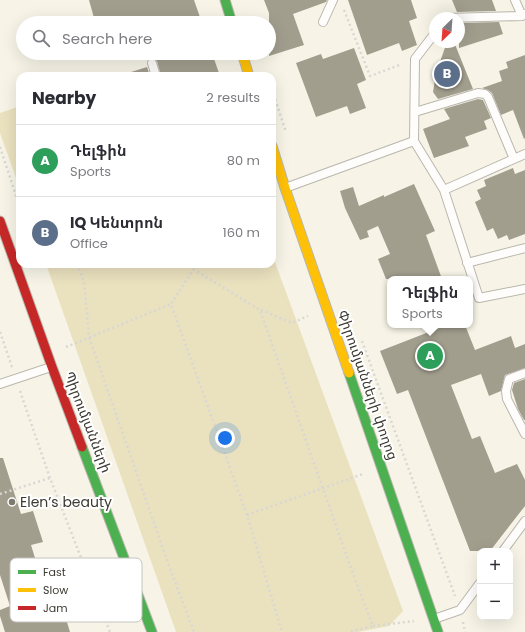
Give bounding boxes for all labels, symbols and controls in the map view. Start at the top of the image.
north arrow [429,12,465,48]
search box [16,16,276,60]
icon: search [30,27,52,49]
text: Search here [62,28,152,49]
pin: B [434,59,460,89]
text: Nearby [32,86,96,110]
text: 2 results [206,88,260,107]
text: Դելֆին [70,140,126,161]
text: A [40,151,50,170]
text: 80 m [227,151,260,170]
text: Sports [70,162,111,181]
text: IQ Կենտրոն [70,212,163,233]
text: B [41,223,49,242]
text: 160 m [223,223,260,242]
text: Office [70,234,108,253]
popup [387,276,473,328]
text: Դելֆին [402,282,458,303]
text: Sports [402,304,443,323]
street label: Փիրումյանների փողոց [333,307,403,463]
pin: A [417,341,443,371]
street label: Պիրումյանների [59,368,117,476]
your location [215,428,235,448]
place label: Elen’s beauty [20,492,112,512]
marker: Elen’s beauty [7,497,17,507]
map controls [477,548,513,620]
button: + [477,548,513,584]
legend [10,558,142,622]
text: Fast [43,564,66,580]
text: Slow [43,582,68,598]
button: − [477,584,513,620]
text: Jam [43,600,68,616]

